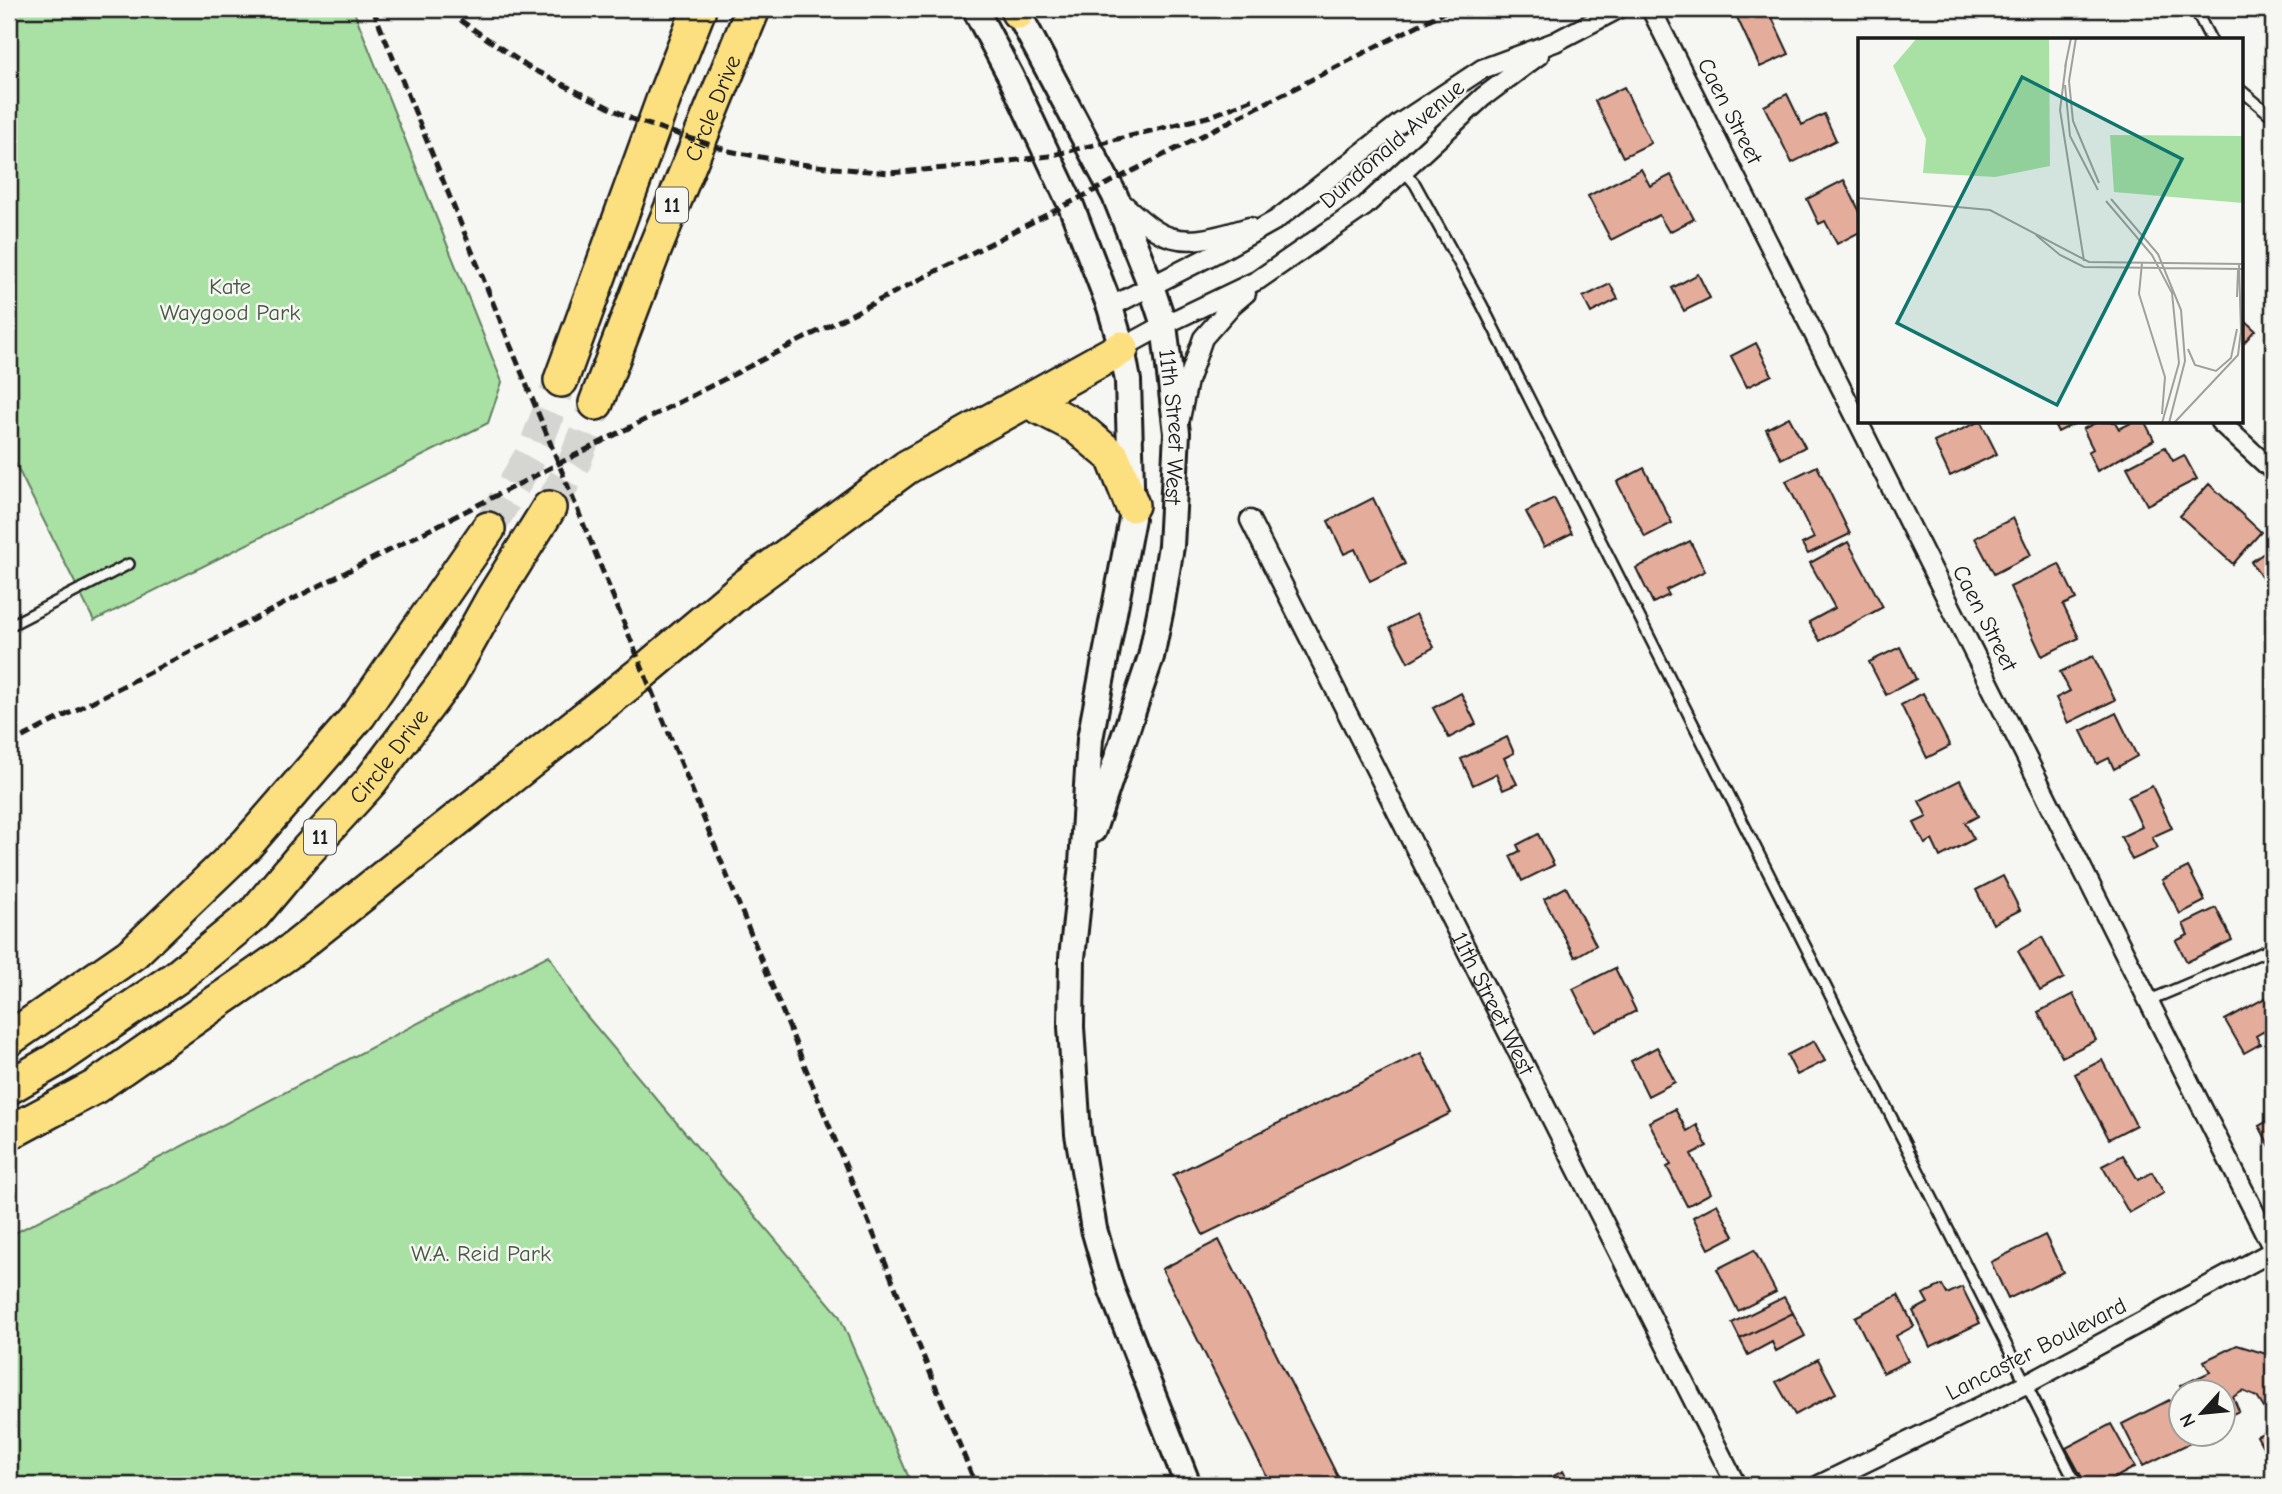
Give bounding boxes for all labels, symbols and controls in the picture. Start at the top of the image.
inset map [1858,38,2244,424]
street label: Circle Drive [679,51,746,165]
street label: Caen Street [1692,53,1769,170]
street label: Dundonald Avenue [1314,74,1470,214]
road number: 11 [656,188,688,222]
park label: Kate Waygood Park [160,273,300,326]
street label: 11th Street West [1153,347,1190,507]
street label: Caen Street [1947,560,2024,677]
street label: Circle Drive [343,703,434,809]
road number: 11 [304,820,336,854]
street label: 11th Street West [1446,927,1541,1080]
park label: W.A. Reid Park [411,1240,551,1267]
street label: Lancaster Boulevard [1941,1292,2131,1406]
north arrow [2166,1378,2236,1448]
text: N [2175,1410,2200,1431]

